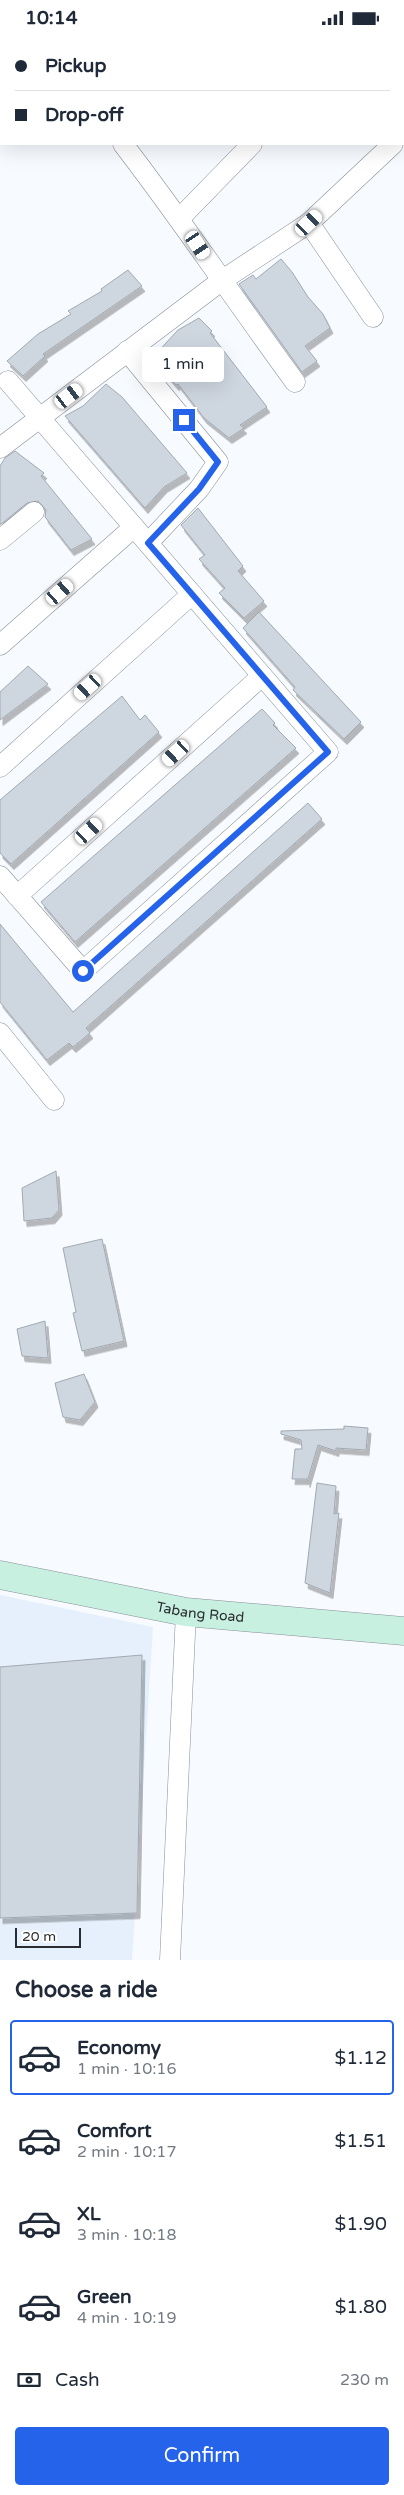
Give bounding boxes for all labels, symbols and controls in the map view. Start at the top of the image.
text: 10:14 [25,7,78,29]
text: Pickup [45,55,106,77]
text: Drop-off [45,104,124,126]
car [292,207,325,239]
car [183,228,212,262]
callout: 1 min [143,347,225,383]
text: 1 min [162,354,204,374]
car [52,381,85,411]
route end [173,409,195,431]
car [43,576,76,608]
car [71,671,104,703]
car [159,737,192,769]
car [72,815,105,847]
route start [72,960,94,982]
street label: Tabang Road [155,1598,245,1626]
scale bar [15,1925,81,1948]
text: 20 m [22,1928,56,1945]
text: Choose a ride [15,1977,158,2003]
icon: car [17,2035,62,2080]
text: Economy [77,2037,161,2059]
text: $1.12 [335,2047,387,2069]
text: 1 min · 10:16 [77,2059,176,2079]
icon: car [17,2118,62,2163]
text: Comfort [77,2120,151,2142]
text: $1.51 [335,2130,387,2152]
text: 2 min · 10:17 [77,2142,176,2162]
icon: car [17,2201,62,2246]
text: XL [77,2203,101,2225]
text: $1.90 [335,2213,387,2235]
text: 3 min · 10:18 [77,2225,176,2245]
icon: car [17,2284,62,2329]
text: Green [77,2286,131,2308]
text: $1.80 [335,2296,387,2318]
text: 4 min · 10:19 [77,2308,176,2328]
icon: cash [15,2366,43,2394]
text: Cash [55,2369,100,2391]
text: 230 m [340,2370,389,2390]
button: Confirm [15,2427,389,2485]

